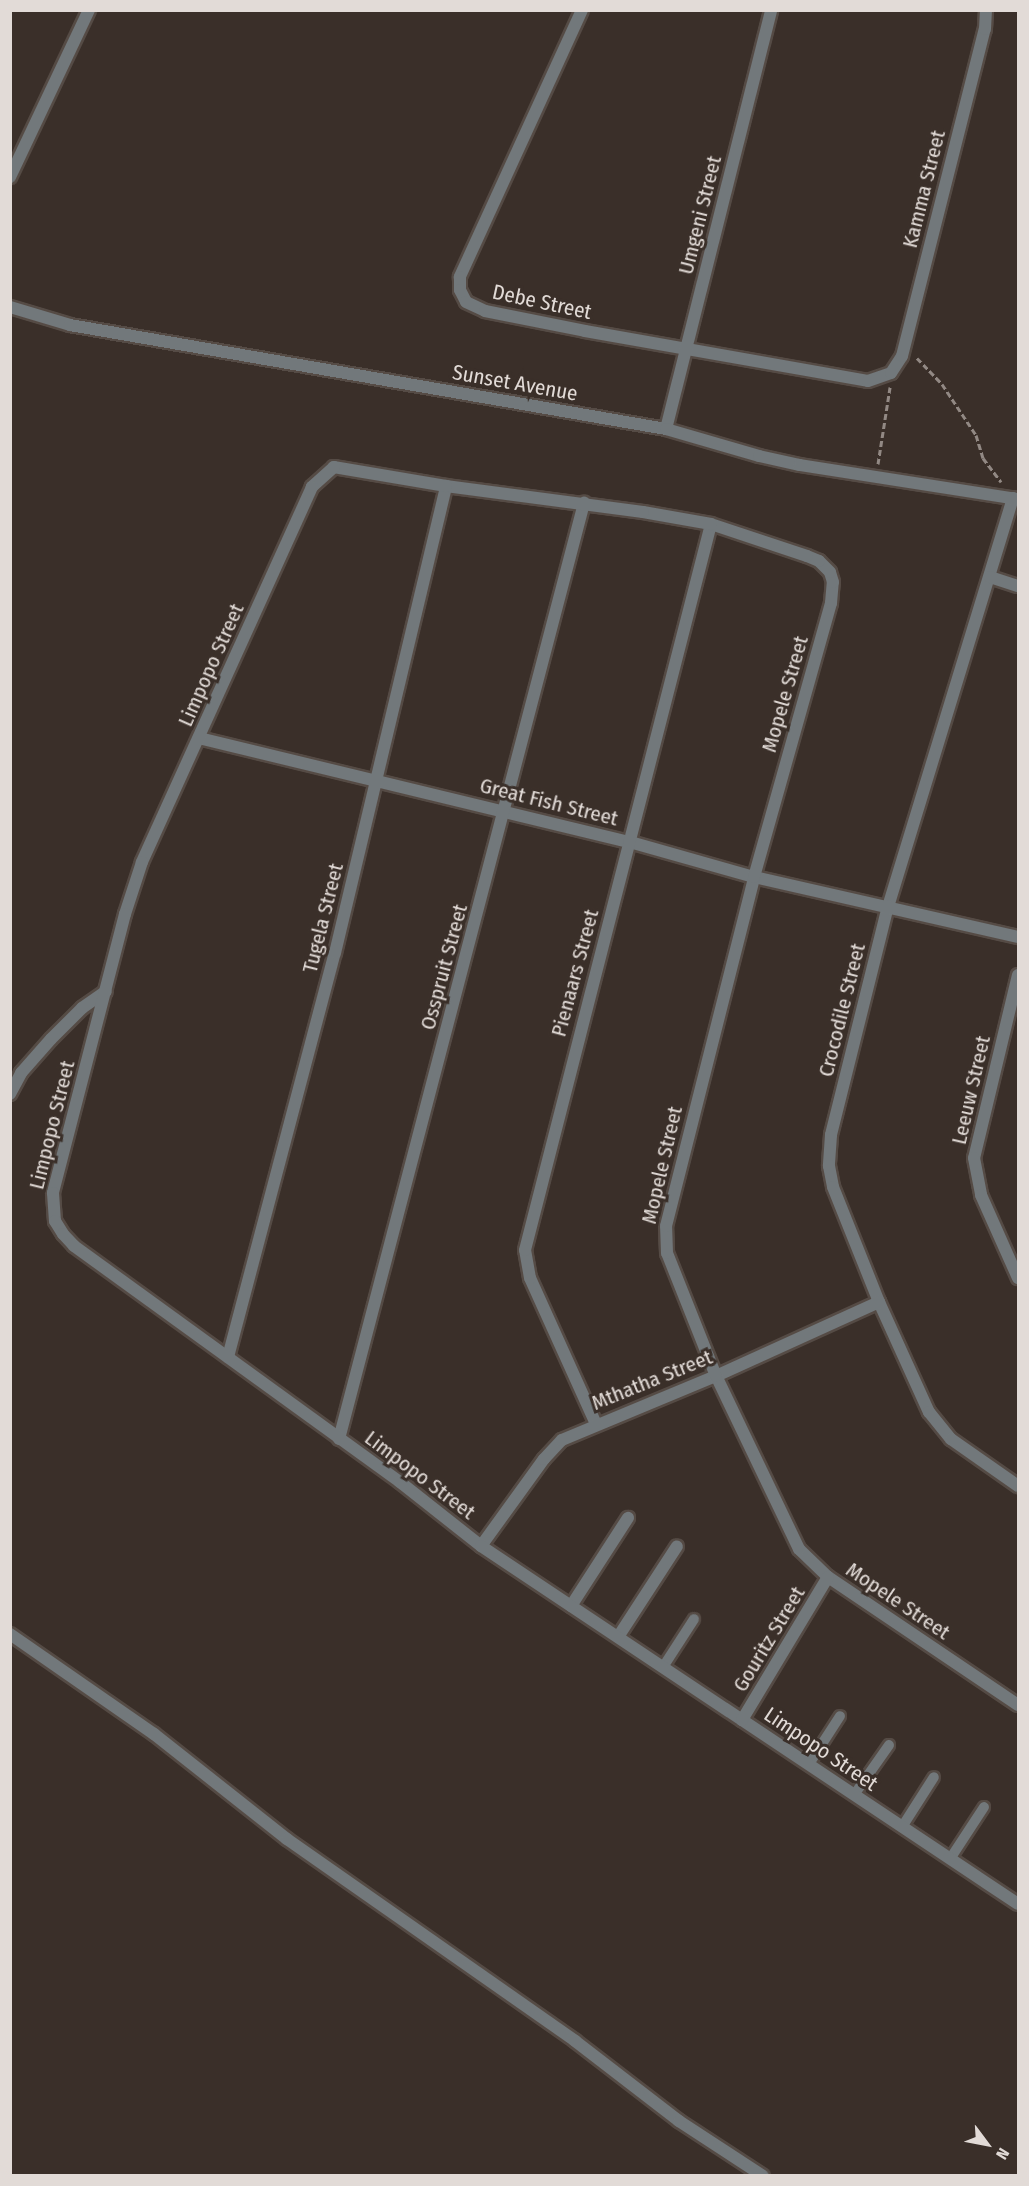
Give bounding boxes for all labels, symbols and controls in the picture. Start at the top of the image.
street label: Kamma Street [897,128,951,250]
street label: Umgeni Street [673,153,727,277]
street label: Debe Street [490,279,594,325]
street label: Sunset Avenue [450,360,580,406]
street label: Limpopo Street [173,600,249,730]
street label: Mopele Street [756,633,814,755]
street label: Great Fish Street [477,773,621,831]
street label: Tugela Street [297,861,349,975]
street label: Osspruit Street [415,901,473,1033]
street label: Pienaars Street [546,907,604,1039]
street label: Crocodile Street [813,941,871,1079]
street label: Leeuw Street [946,1033,996,1147]
street label: Limpopo Street [24,1058,80,1192]
street label: Mopele Street [636,1104,688,1226]
street label: Mthatha Street [588,1344,716,1416]
street label: Limpopo Street [360,1425,480,1525]
street label: Mopele Street [841,1557,955,1645]
street label: Gouritz Street [728,1582,810,1696]
street label: Limpopo Street [759,1702,883,1796]
north arrow [957,2114,1017,2174]
text: N [992,2145,1013,2163]

